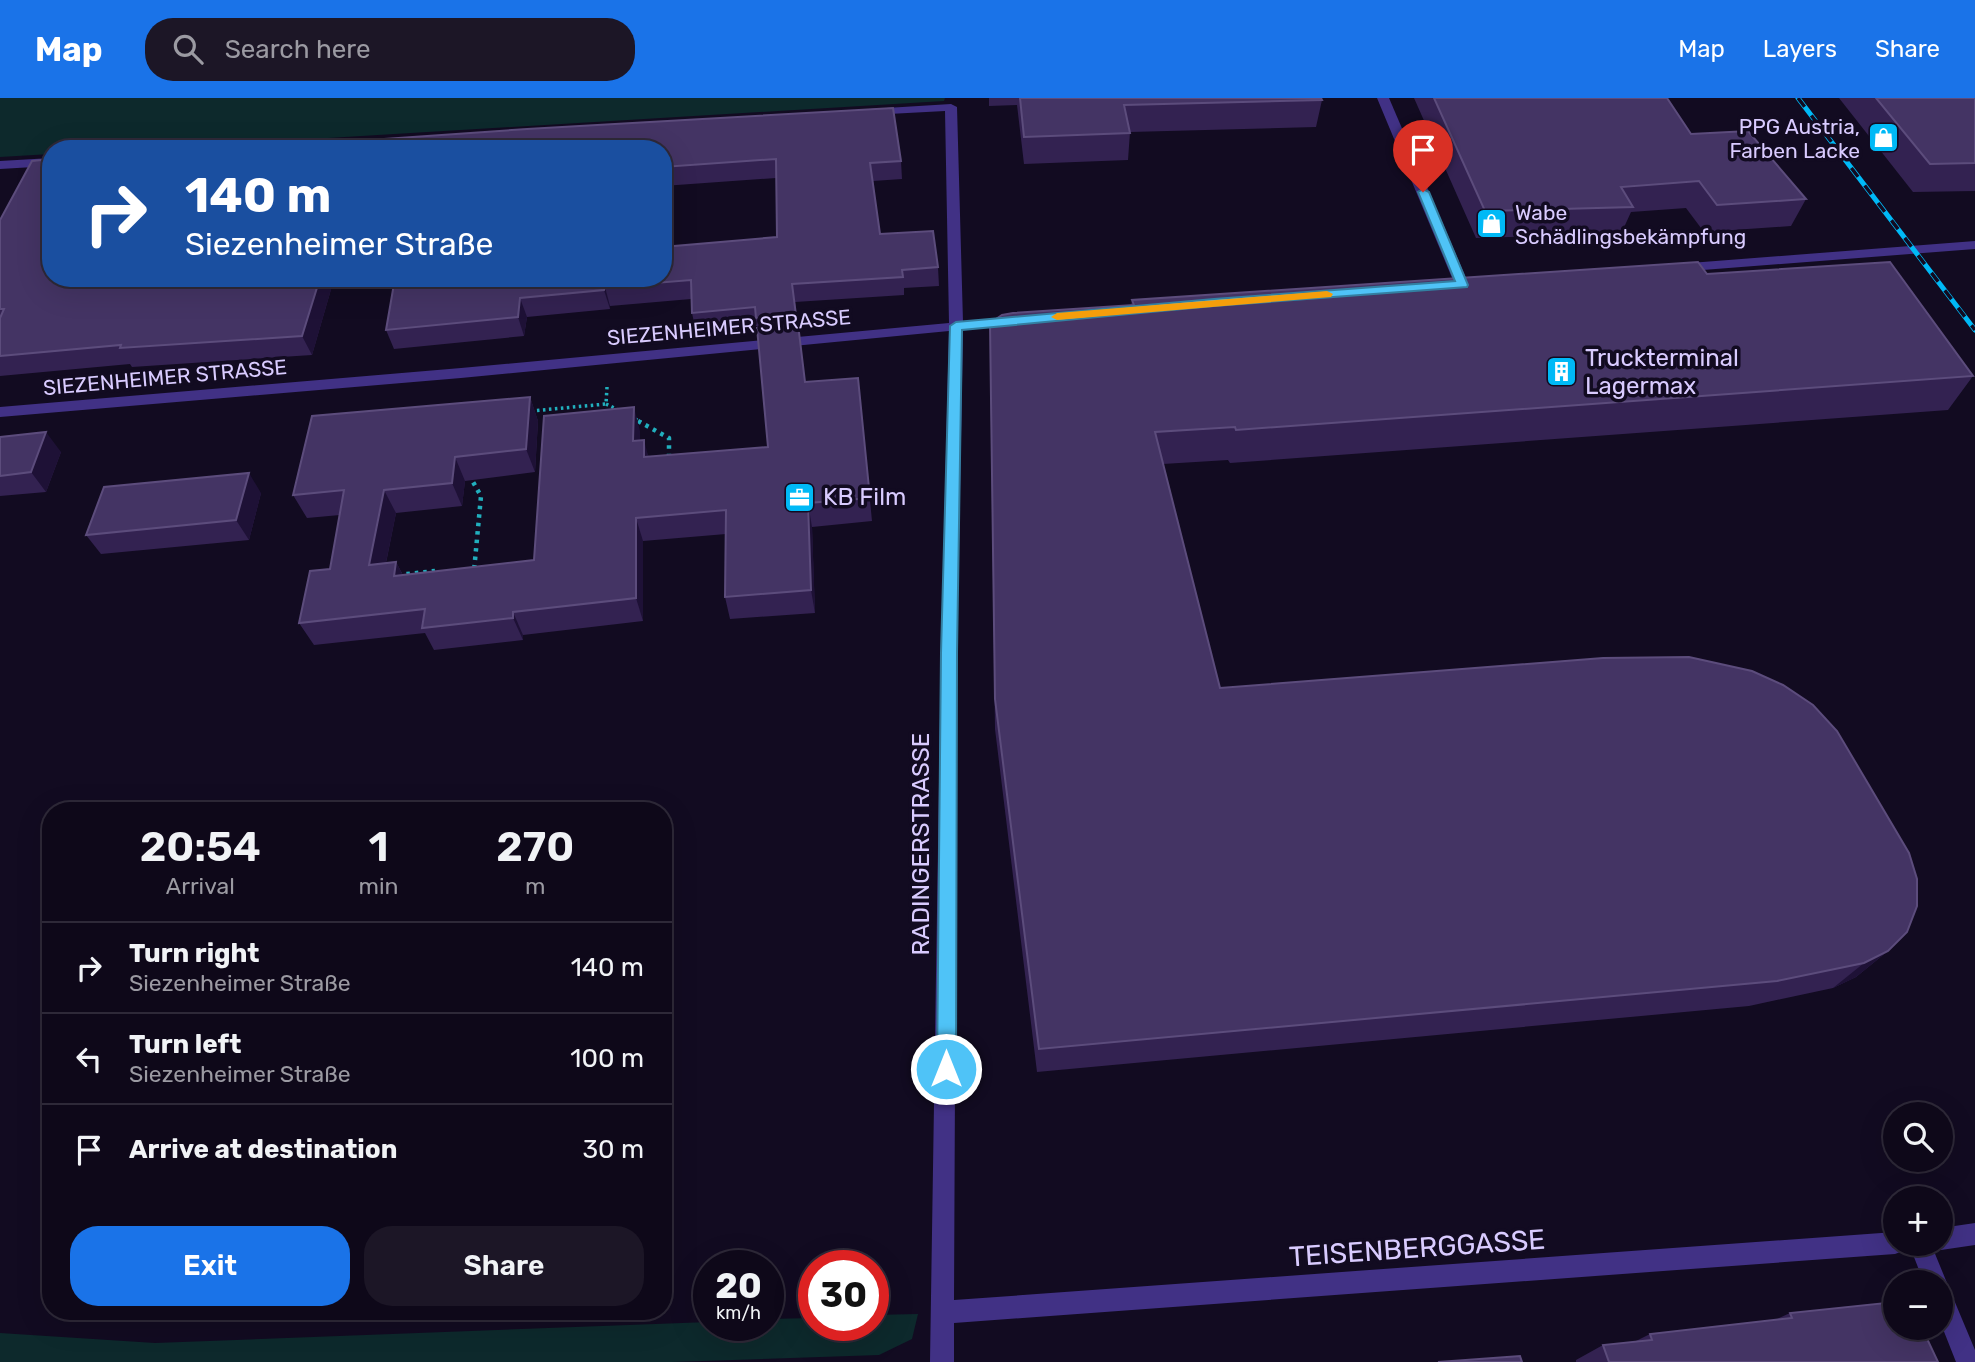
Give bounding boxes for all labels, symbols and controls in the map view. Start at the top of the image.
search box [145,18,635,81]
text: Map [35,30,103,69]
icon: search [169,30,207,68]
text: Search here [225,34,370,65]
text: Map [1678,35,1725,63]
text: Layers [1763,35,1837,63]
text: Share [1875,35,1940,63]
place label: PPG Austria, Farben Lacke [1730,114,1860,163]
pin [1393,120,1453,192]
shop icon: PPG Austria, Farben Lacke [1866,121,1900,155]
icon: arrive [1404,131,1442,169]
text: 140 m [185,166,331,224]
icon: right [70,168,161,259]
place label: Wabe Schädlingsbekämpfung [1515,200,1746,249]
shop icon: Wabe Schädlingsbekämpfung [1475,207,1509,241]
text: Siezenheimer Straße [185,225,493,263]
street label: SIEZENHEIMER STRASSE [606,304,852,350]
place label: Truckterminal Lagermax [1585,344,1739,400]
street label: SIEZENHEIMER STRASSE [42,354,288,400]
building icon: Truckterminal Lagermax [1545,355,1579,389]
office icon: KB Film [783,480,817,514]
place label: KB Film [823,483,906,511]
street label: RADINGERSTRASSE [907,733,935,955]
text: 20:54 [140,822,261,872]
text: 1 [368,822,389,872]
text: 270 [496,822,574,872]
text: Arrival [166,872,235,900]
text: min [359,872,398,900]
text: m [525,872,545,900]
text: Turn right [129,938,259,969]
icon: right [70,949,108,987]
text: 140 m [571,952,644,983]
text: Siezenheimer Straße [129,969,351,997]
text: Turn left [129,1029,241,1060]
position arrow [909,1032,983,1106]
icon: left [70,1040,108,1078]
text: 100 m [570,1043,644,1074]
text: Siezenheimer Straße [129,1060,351,1088]
map controls [1883,1102,1953,1340]
button: search [1883,1102,1953,1172]
icon: arrive [70,1131,108,1169]
text: Arrive at destination [129,1134,397,1165]
text: 30 m [582,1134,644,1165]
button: + [1883,1186,1953,1256]
street label: TEISENBERGGASSE [1288,1223,1546,1273]
button: Exit [70,1226,350,1306]
button: Share [364,1226,644,1306]
speed limit sign: 30 [798,1250,889,1341]
text: 20 [715,1265,762,1307]
button: − [1883,1270,1953,1340]
text: km/h [716,1302,761,1324]

